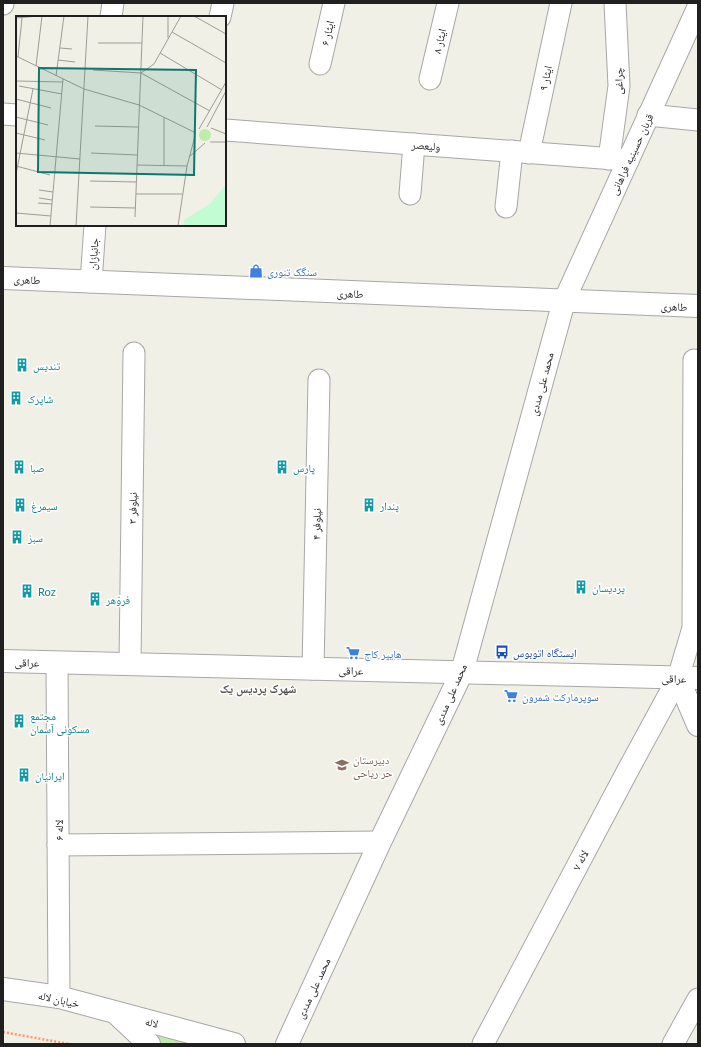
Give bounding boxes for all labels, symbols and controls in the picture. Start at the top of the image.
inset map [16,16,226,226]
street label: ایثار ۶ [318,19,336,47]
street label: ایثار ۸ [430,27,448,55]
street label: ایثار ۹ [536,64,554,92]
street label: چراغی [611,67,626,95]
street label: قربان حسینیه فراهانی [607,111,657,197]
street label: ولیعصر [410,137,441,153]
street label: جانبازان [85,238,102,271]
shop icon: سنگک تنوری [248,263,264,279]
place label: سنگک تنوری [267,265,317,279]
street label: طاهری [13,272,41,287]
street label: طاهری [336,286,364,301]
street label: طاهری [660,299,688,314]
street label: محمد علی مددی [526,351,557,417]
building icon: تندیس [14,357,30,373]
place label: تندیس [33,359,61,373]
building icon: شاپرک [8,390,24,406]
place label: شاپرک [27,392,53,406]
building icon: صبا [11,459,27,475]
building icon: پارس [274,459,290,475]
place label: صبا [30,461,45,474]
place label: پارس [293,461,315,475]
street label: نیلوفر ۳ [125,492,139,524]
building icon: سیمرغ [12,497,28,513]
building icon: پندار [361,497,377,513]
place label: سیمرغ [31,499,58,513]
place label: پندار [379,499,399,513]
street label: نیلوفر ۴ [309,508,323,540]
building icon: سبز [9,529,25,545]
place label: سبز [27,531,43,544]
building icon: پردیسان [573,579,589,595]
place label: پردیسان [592,581,625,595]
building icon: Roz [19,583,35,599]
place label: Roz [38,585,56,598]
building icon: فروّهر [87,591,103,607]
place label: فروّهر [105,593,131,606]
bus stop icon: ایستگاه اتوبوس [494,644,510,660]
supermarket icon: هایپر کاج [345,645,361,661]
place label: ایستگاه اتوبوس [513,646,577,660]
place label: هایپر کاج [364,647,402,661]
street label: عراقی [14,655,40,670]
street label: محمد علی مددی [431,662,470,727]
street label: عراقی [338,663,364,678]
street label: عراقی [661,671,687,686]
district label: شهرک پردیس یک [220,681,296,697]
supermarket icon: سوپرمارکت شمرون [503,688,519,704]
place label: سوپرمارکت شمرون [522,690,599,704]
place label: مجتمع مسکونی آسمان [30,709,90,736]
building icon: مجتمع مسکونی آسمان [11,713,27,729]
place label: دبیرستان حر ریاحی [353,753,393,780]
school or university icon: دبیرستان حر ریاحی [334,757,350,773]
building icon: ایرانیان [16,767,32,783]
place label: ایرانیان [35,769,65,783]
street label: لاله ۶ [52,819,65,840]
street label: لاله ۷ [569,848,591,872]
street label: محمد علی مددی [293,956,334,1021]
street label: خیابان لاله [37,988,81,1011]
street label: لاله [144,1014,160,1030]

